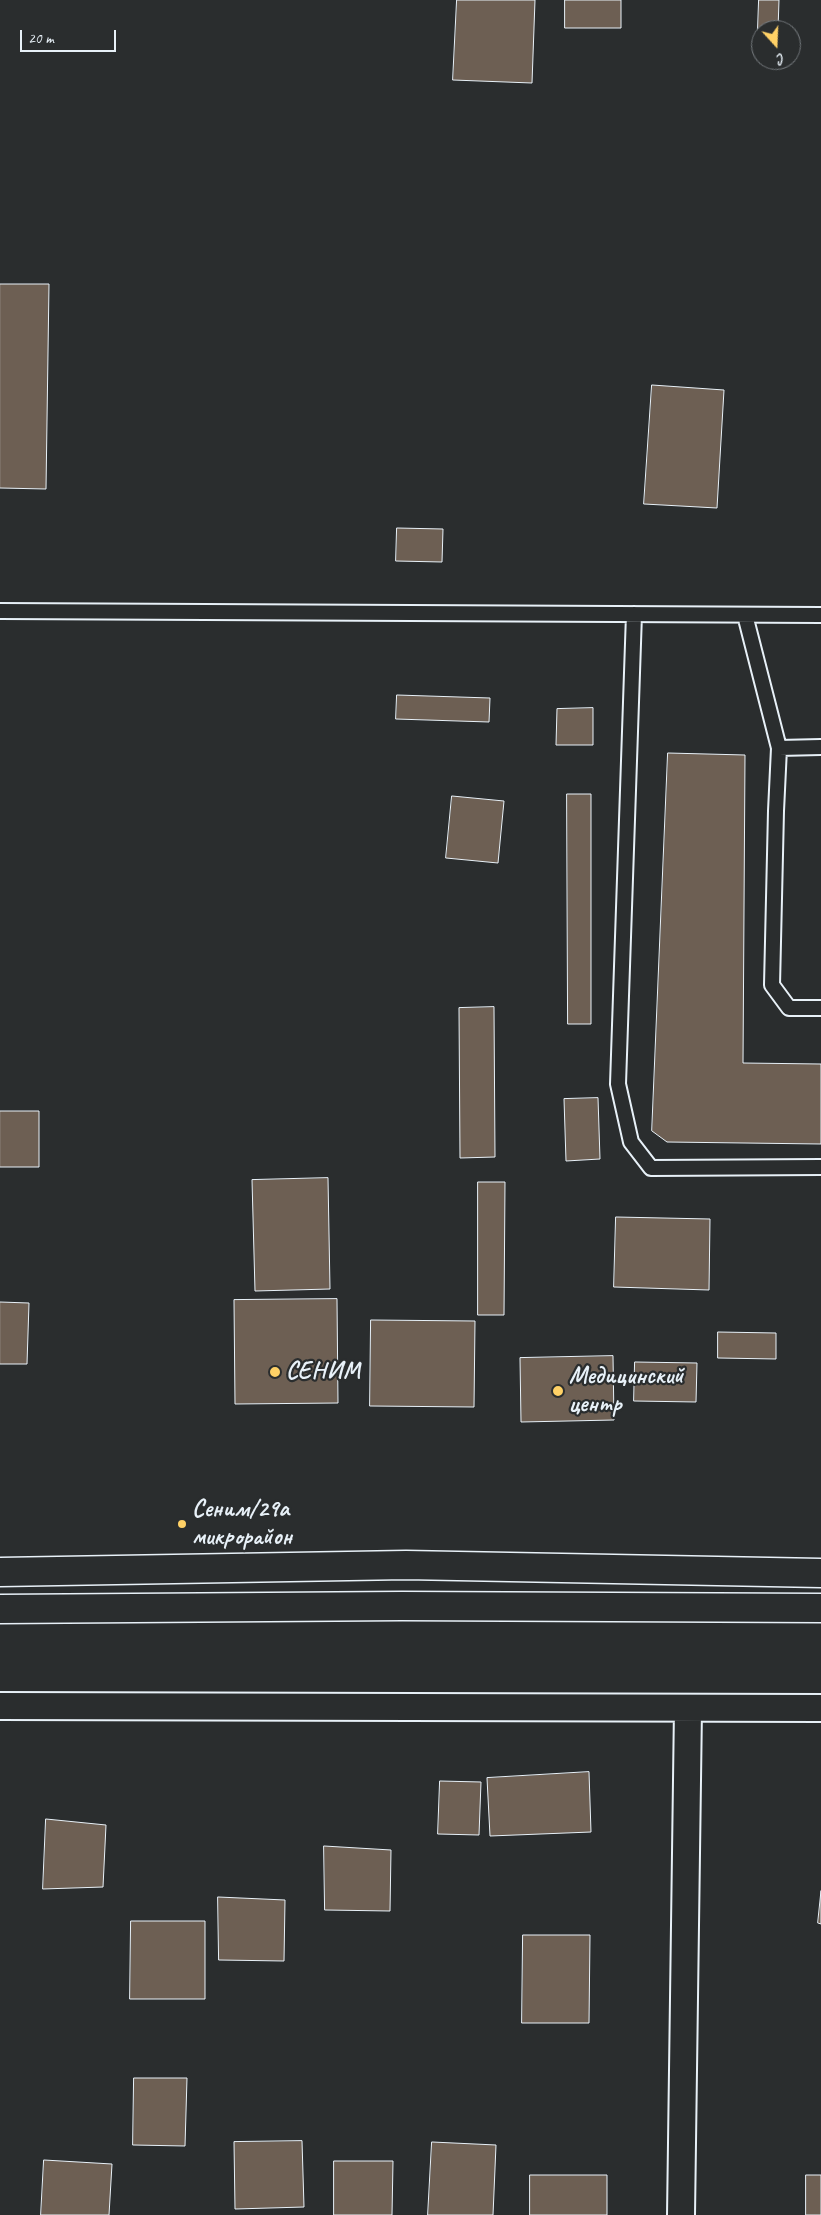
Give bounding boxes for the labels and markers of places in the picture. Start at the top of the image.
place label: СЕНИМ [286,1358,361,1386]
place label: Медицинский центр [569,1363,683,1419]
marker: СЕНИМ [268,1365,282,1379]
marker: Медицинский центр [551,1384,565,1398]
place label: Сеним/29а микрорайон [192,1496,292,1552]
marker: Сеним/29а микрорайон [176,1518,188,1530]

